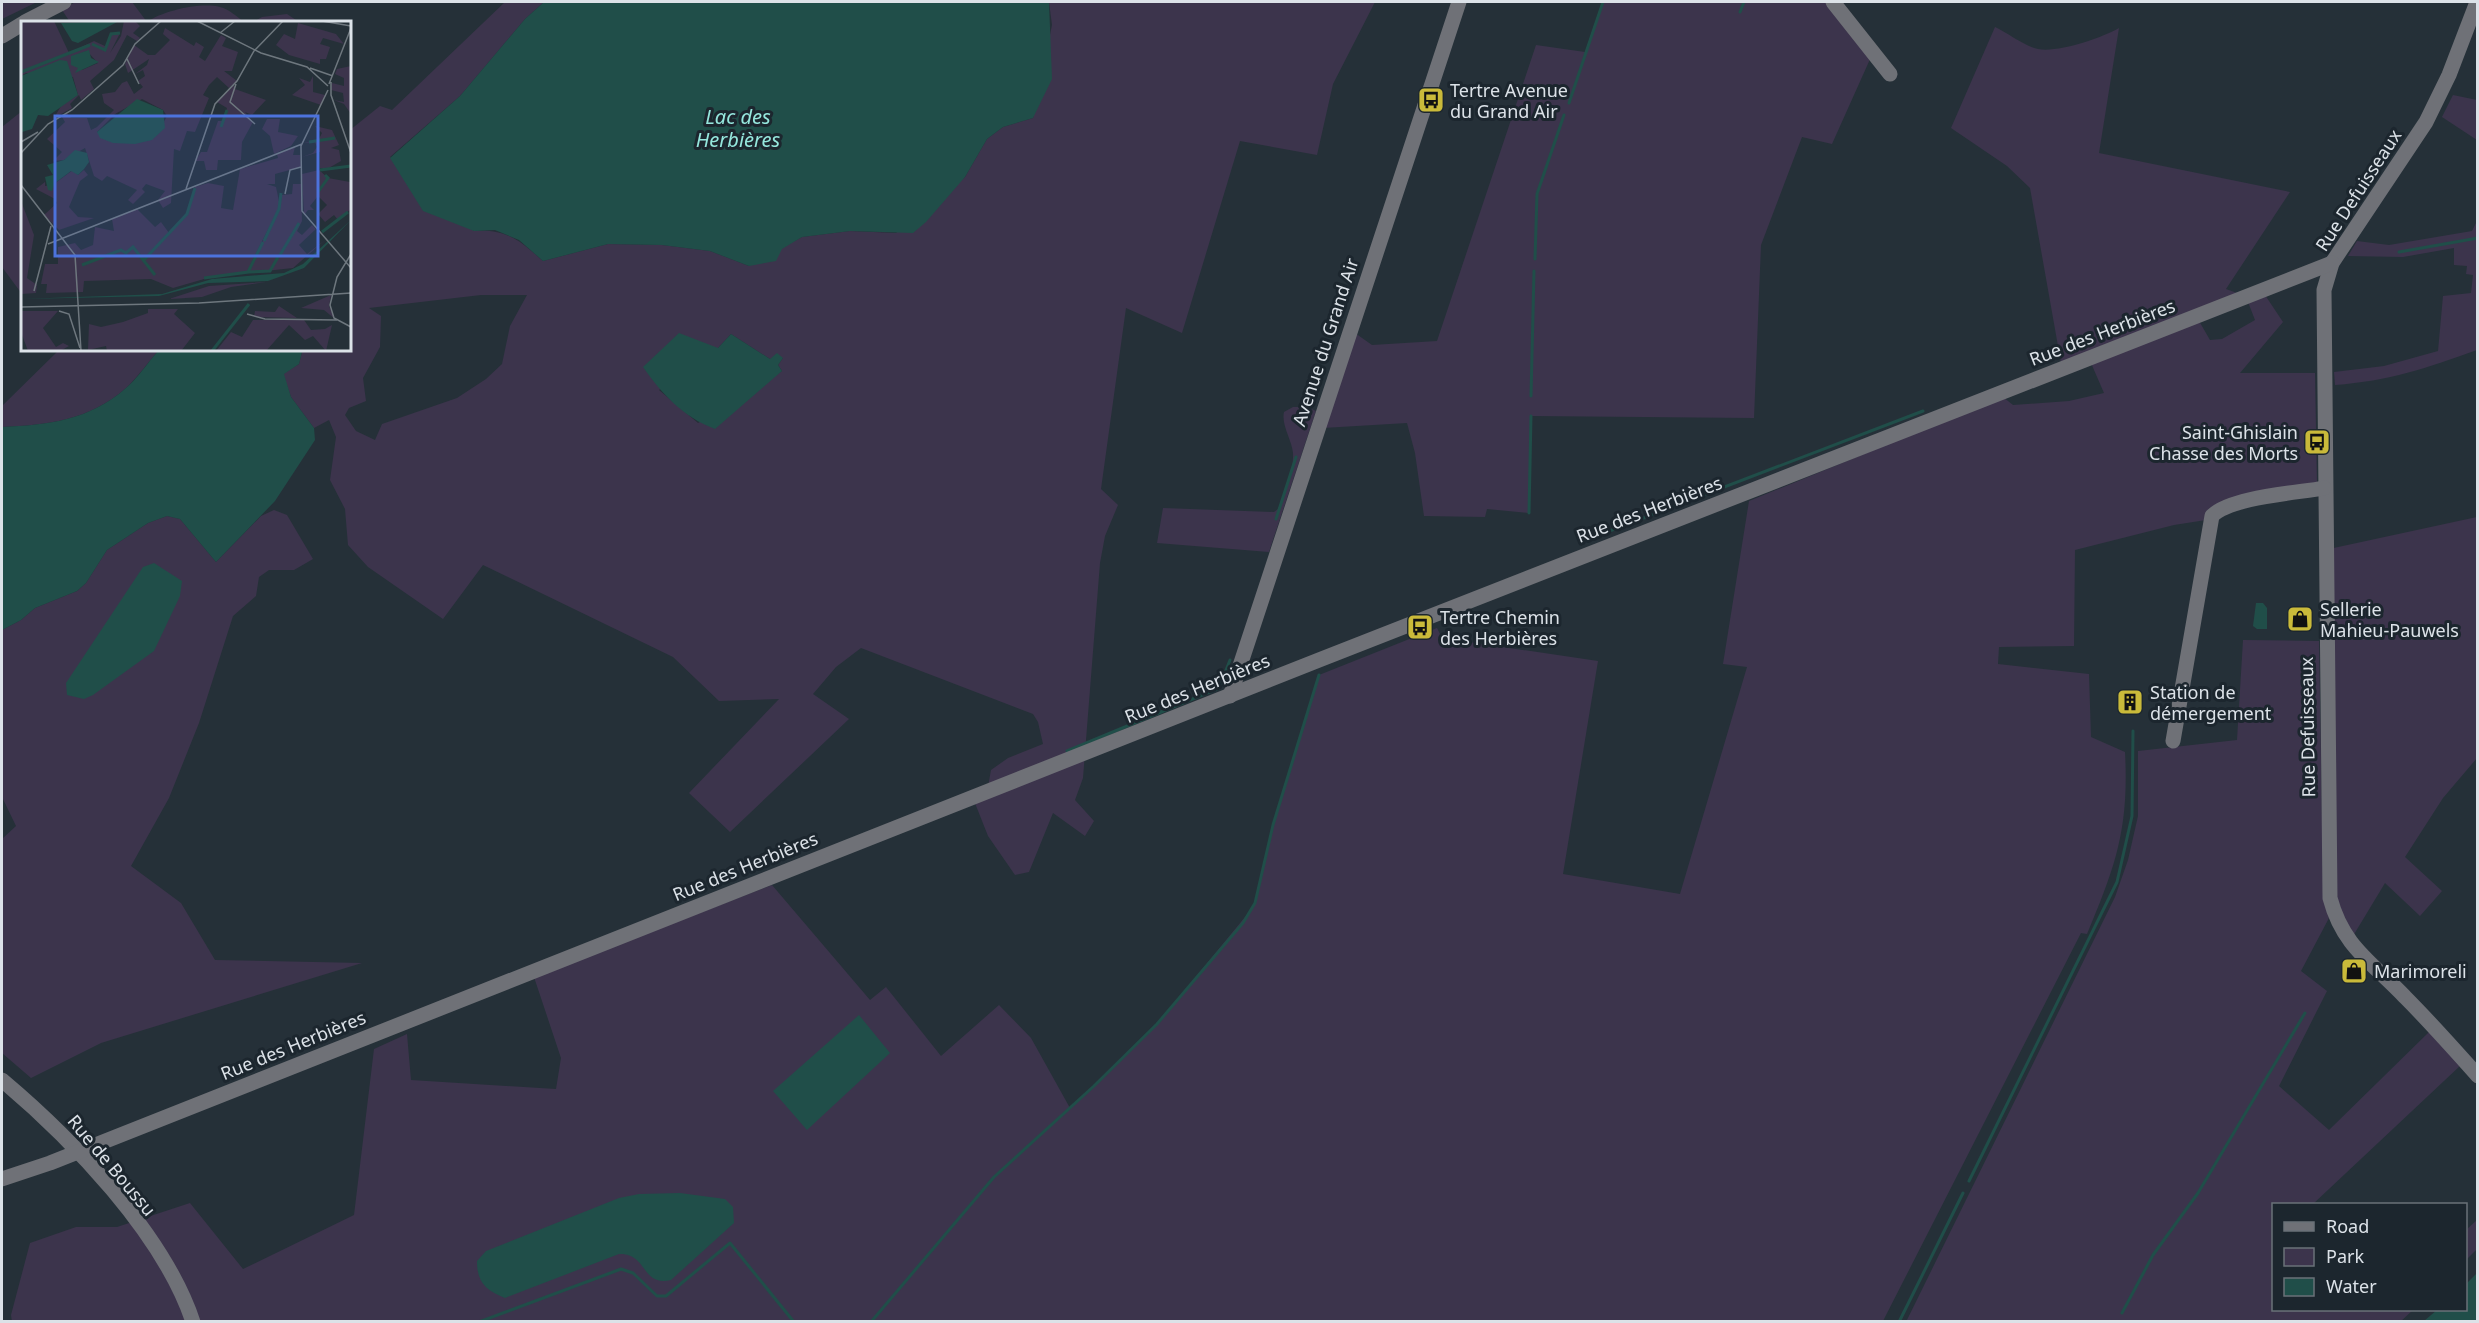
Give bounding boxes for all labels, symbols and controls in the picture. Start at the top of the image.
inset map [21,21,351,351]
place label: Tertre Avenue du Grand Air [1450,78,1568,123]
bus stop icon: Tertre Avenue du Grand Air [1416,85,1446,115]
water label: Lac des Herbières [696,103,781,153]
street label: Rue Defuisseaux [2310,124,2407,255]
street label: Avenue du Grand Air [1286,254,1364,429]
street label: Rue des Herbières [2026,293,2178,371]
place label: Saint-Ghislain Chasse des Morts [2149,420,2298,465]
bus stop icon: Saint-Ghislain Chasse des Morts [2302,427,2332,457]
street label: Rue des Herbières [1573,470,1725,548]
place label: Sellerie Mahieu-Pauwels [2320,597,2459,642]
shop icon: Sellerie Mahieu-Pauwels [2285,604,2315,634]
place label: Tertre Chemin des Herbières [1440,605,1560,650]
bus stop icon: Tertre Chemin des Herbières [1405,612,1435,642]
street label: Rue des Herbières [1121,648,1273,728]
street label: Rue Defuisseaux [2294,656,2320,797]
place label: Station de démergement [2150,680,2272,725]
building icon: Station de démergement [2115,687,2145,717]
street label: Rue des Herbières [669,826,821,906]
shop icon: Marimoreli [2339,956,2369,986]
place label: Marimoreli [2374,959,2467,983]
street label: Rue des Herbières [217,1005,369,1085]
street label: Rue de Boussu [63,1109,161,1221]
legend [2272,1203,2467,1311]
text: Road [2326,1214,2369,1238]
text: Park [2326,1244,2364,1268]
text: Water [2326,1274,2377,1298]

